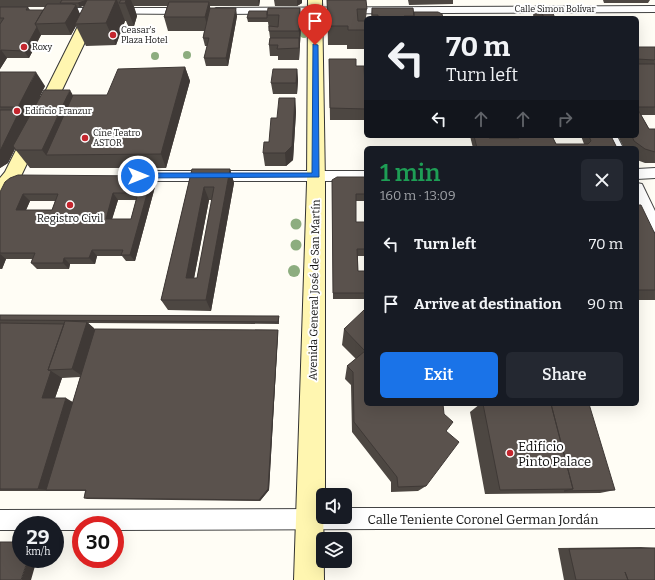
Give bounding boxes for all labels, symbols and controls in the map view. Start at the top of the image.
pin [298,4,332,45]
street label: Calle Simon Bolívar [515,4,595,14]
icon: arrive [304,10,326,32]
place label: Ceasar's Plaza Hotel [121,25,168,45]
marker: Ceasar's Plaza Hotel [108,30,118,40]
text: 70 m [446,30,510,63]
icon: left [380,32,432,84]
marker: Roxy [19,42,29,52]
place label: Roxy [32,42,53,52]
text: Turn left [446,64,518,86]
marker: Edificio Franzur [12,106,22,116]
place label: Edificio Franzur [25,106,92,116]
icon: left [428,108,450,130]
icon: ahead [470,108,492,130]
icon: ahead [512,108,534,130]
icon: right [554,108,576,130]
place label: Cine Teatro ASTOR [93,128,141,148]
marker: Cine Teatro ASTOR [80,133,90,143]
position arrow [117,155,159,197]
text: 1 min [380,159,440,187]
button: close [581,159,623,201]
text: 160 m · 13:09 [380,188,456,203]
street label: Avenida General José de San Martín [306,199,323,381]
marker: Registro Civil [65,200,75,210]
place label: Registro Civil [37,212,103,225]
icon: left [380,233,402,255]
text: Turn left [414,235,476,253]
text: 70 m [589,235,623,253]
icon: arrive [380,293,402,315]
text: Arrive at destination [414,295,561,313]
text: 90 m [587,295,623,313]
button: Exit [380,352,498,398]
button: Share [506,352,623,398]
place label: Edificio Pinto Palace [518,439,591,469]
marker: Edificio Pinto Palace [505,448,515,458]
map controls [316,488,352,568]
button: sound [316,488,352,524]
street label: Calle Teniente Coronel German Jordán [368,512,599,527]
speed limit sign: 30 [72,516,124,568]
text: 29 [26,525,50,549]
button: layers [316,532,352,568]
text: km/h [26,546,50,558]

